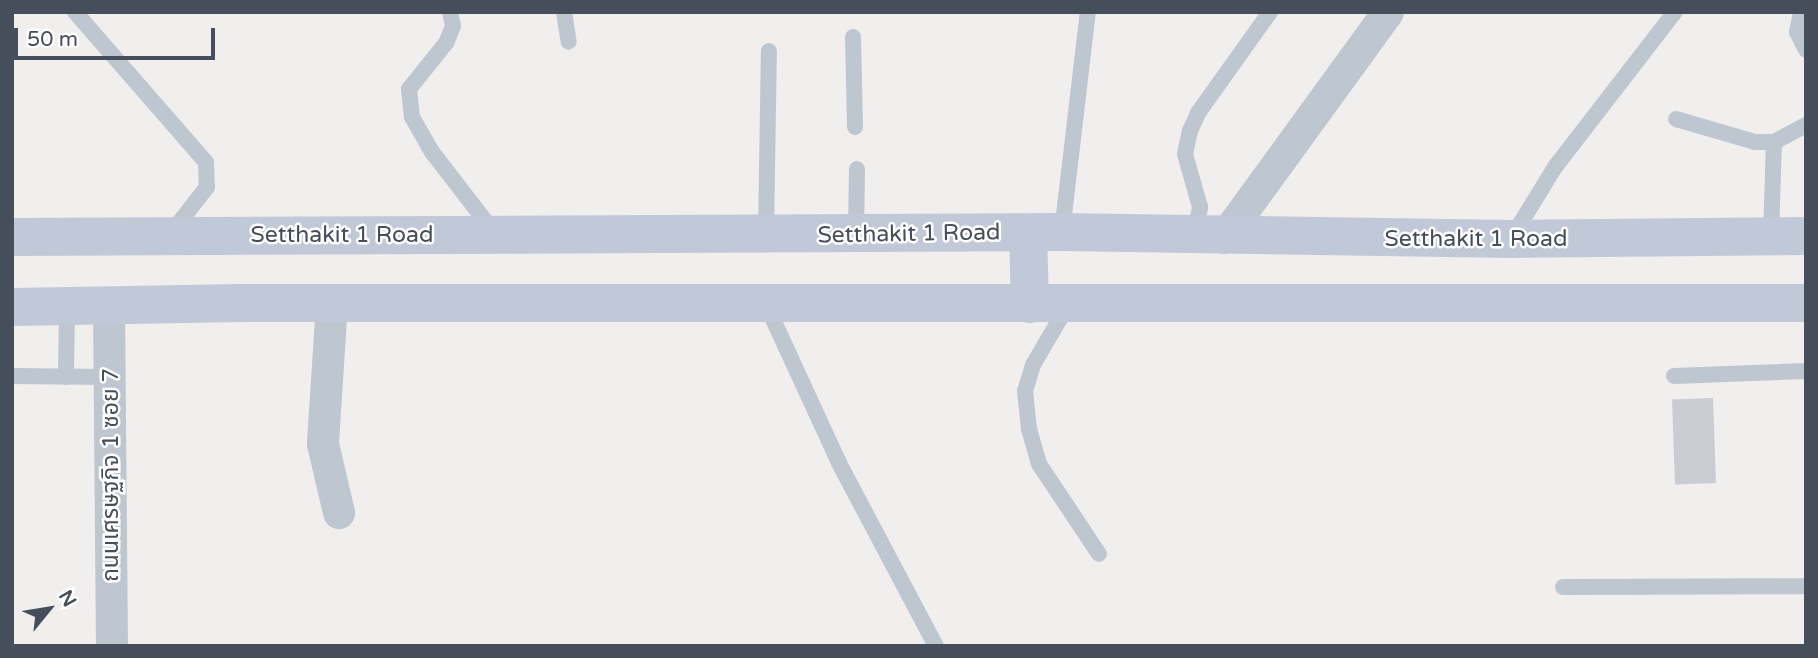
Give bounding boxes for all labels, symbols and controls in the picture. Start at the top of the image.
scale bar [18,14,219,58]
text: 50 m [27,27,78,52]
street label: Setthakit 1 Road [817,219,1001,249]
street label: Setthakit 1 Road [251,221,433,249]
street label: Setthakit 1 Road [1385,225,1567,253]
street label: ถนนเศรษฐกิจ 1 ซอย 7 [97,368,125,582]
north arrow [14,574,84,644]
text: N [54,586,81,611]

